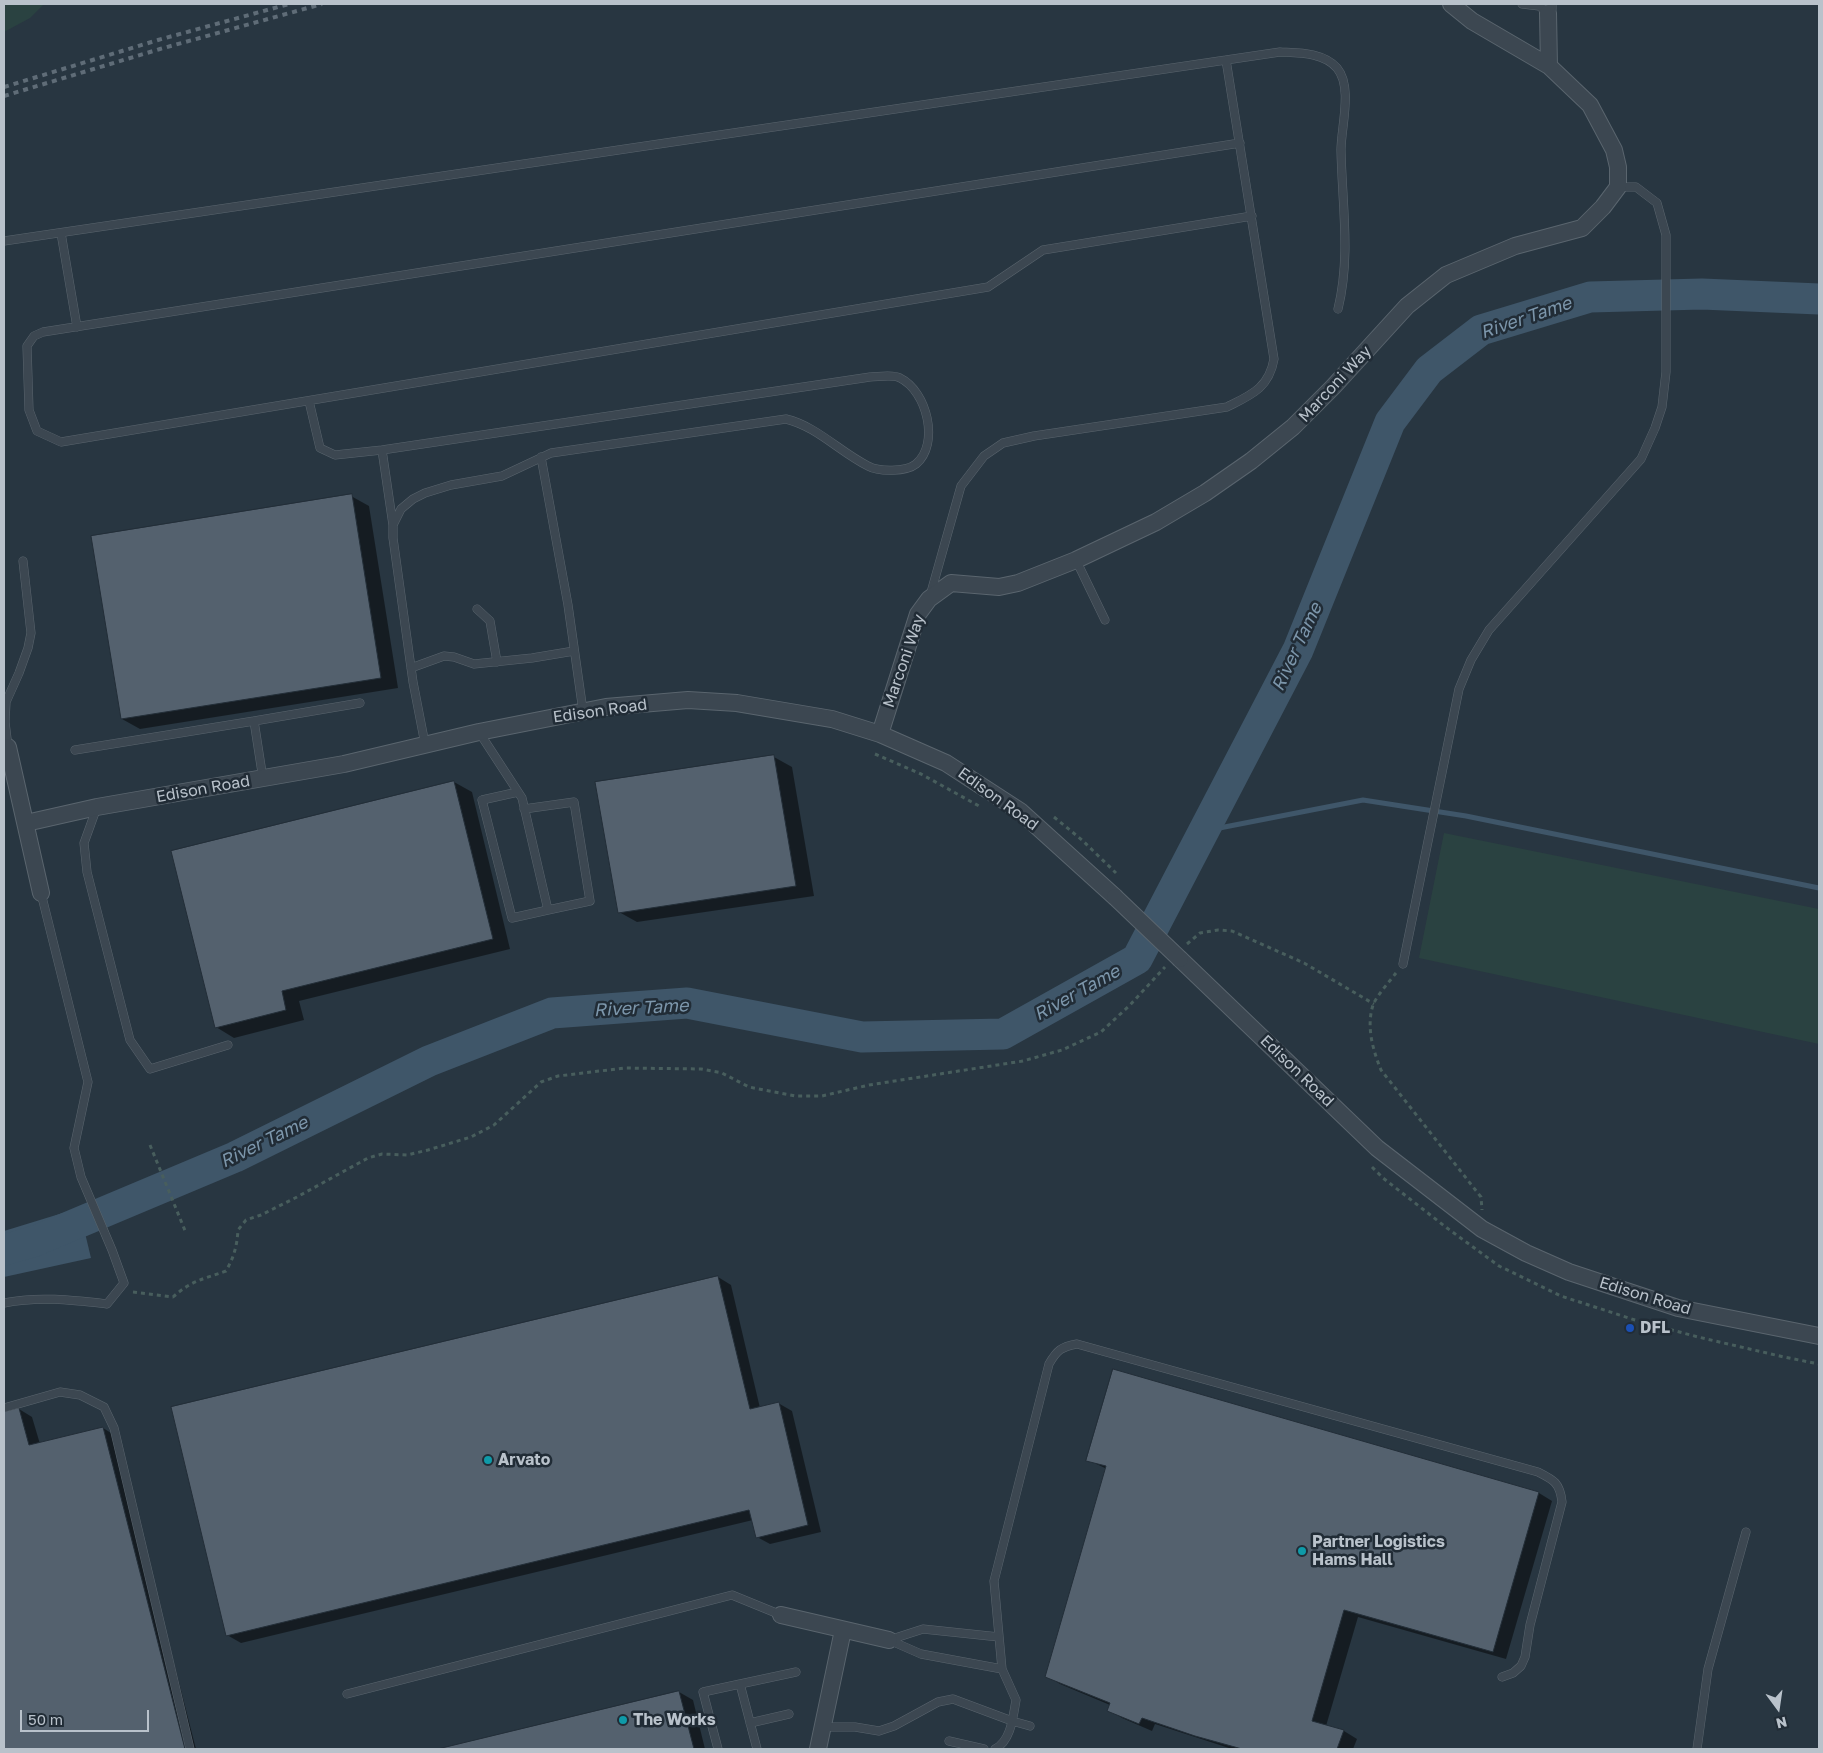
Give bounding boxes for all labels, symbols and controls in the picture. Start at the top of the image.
water label: River Tame [1478,292,1574,344]
street label: Marconi Way [1295,342,1375,426]
water label: River Tame [1267,599,1327,695]
street label: Marconi Way [879,612,929,710]
street label: Edison Road [552,695,648,727]
street label: Edison Road [954,763,1042,835]
street label: Edison Road [155,771,251,807]
water label: River Tame [1030,961,1124,1025]
water label: River Tame [593,995,689,1021]
street label: Edison Road [1256,1031,1338,1111]
water label: River Tame [217,1112,311,1172]
street label: Edison Road [1597,1273,1693,1319]
place label: DFL [1640,1318,1670,1338]
marker: DFL [1624,1322,1636,1334]
place label: Arvato [498,1450,550,1470]
marker: Arvato [482,1454,494,1466]
place label: Partner Logistics Hams Hall [1312,1532,1445,1570]
marker: Partner Logistics Hams Hall [1296,1545,1308,1557]
north arrow [1753,1683,1803,1733]
scale bar [22,1700,151,1732]
text: 50 m [28,1710,63,1728]
place label: The Works [633,1710,716,1730]
marker: The Works [617,1714,629,1726]
text: N [1775,1714,1789,1733]

